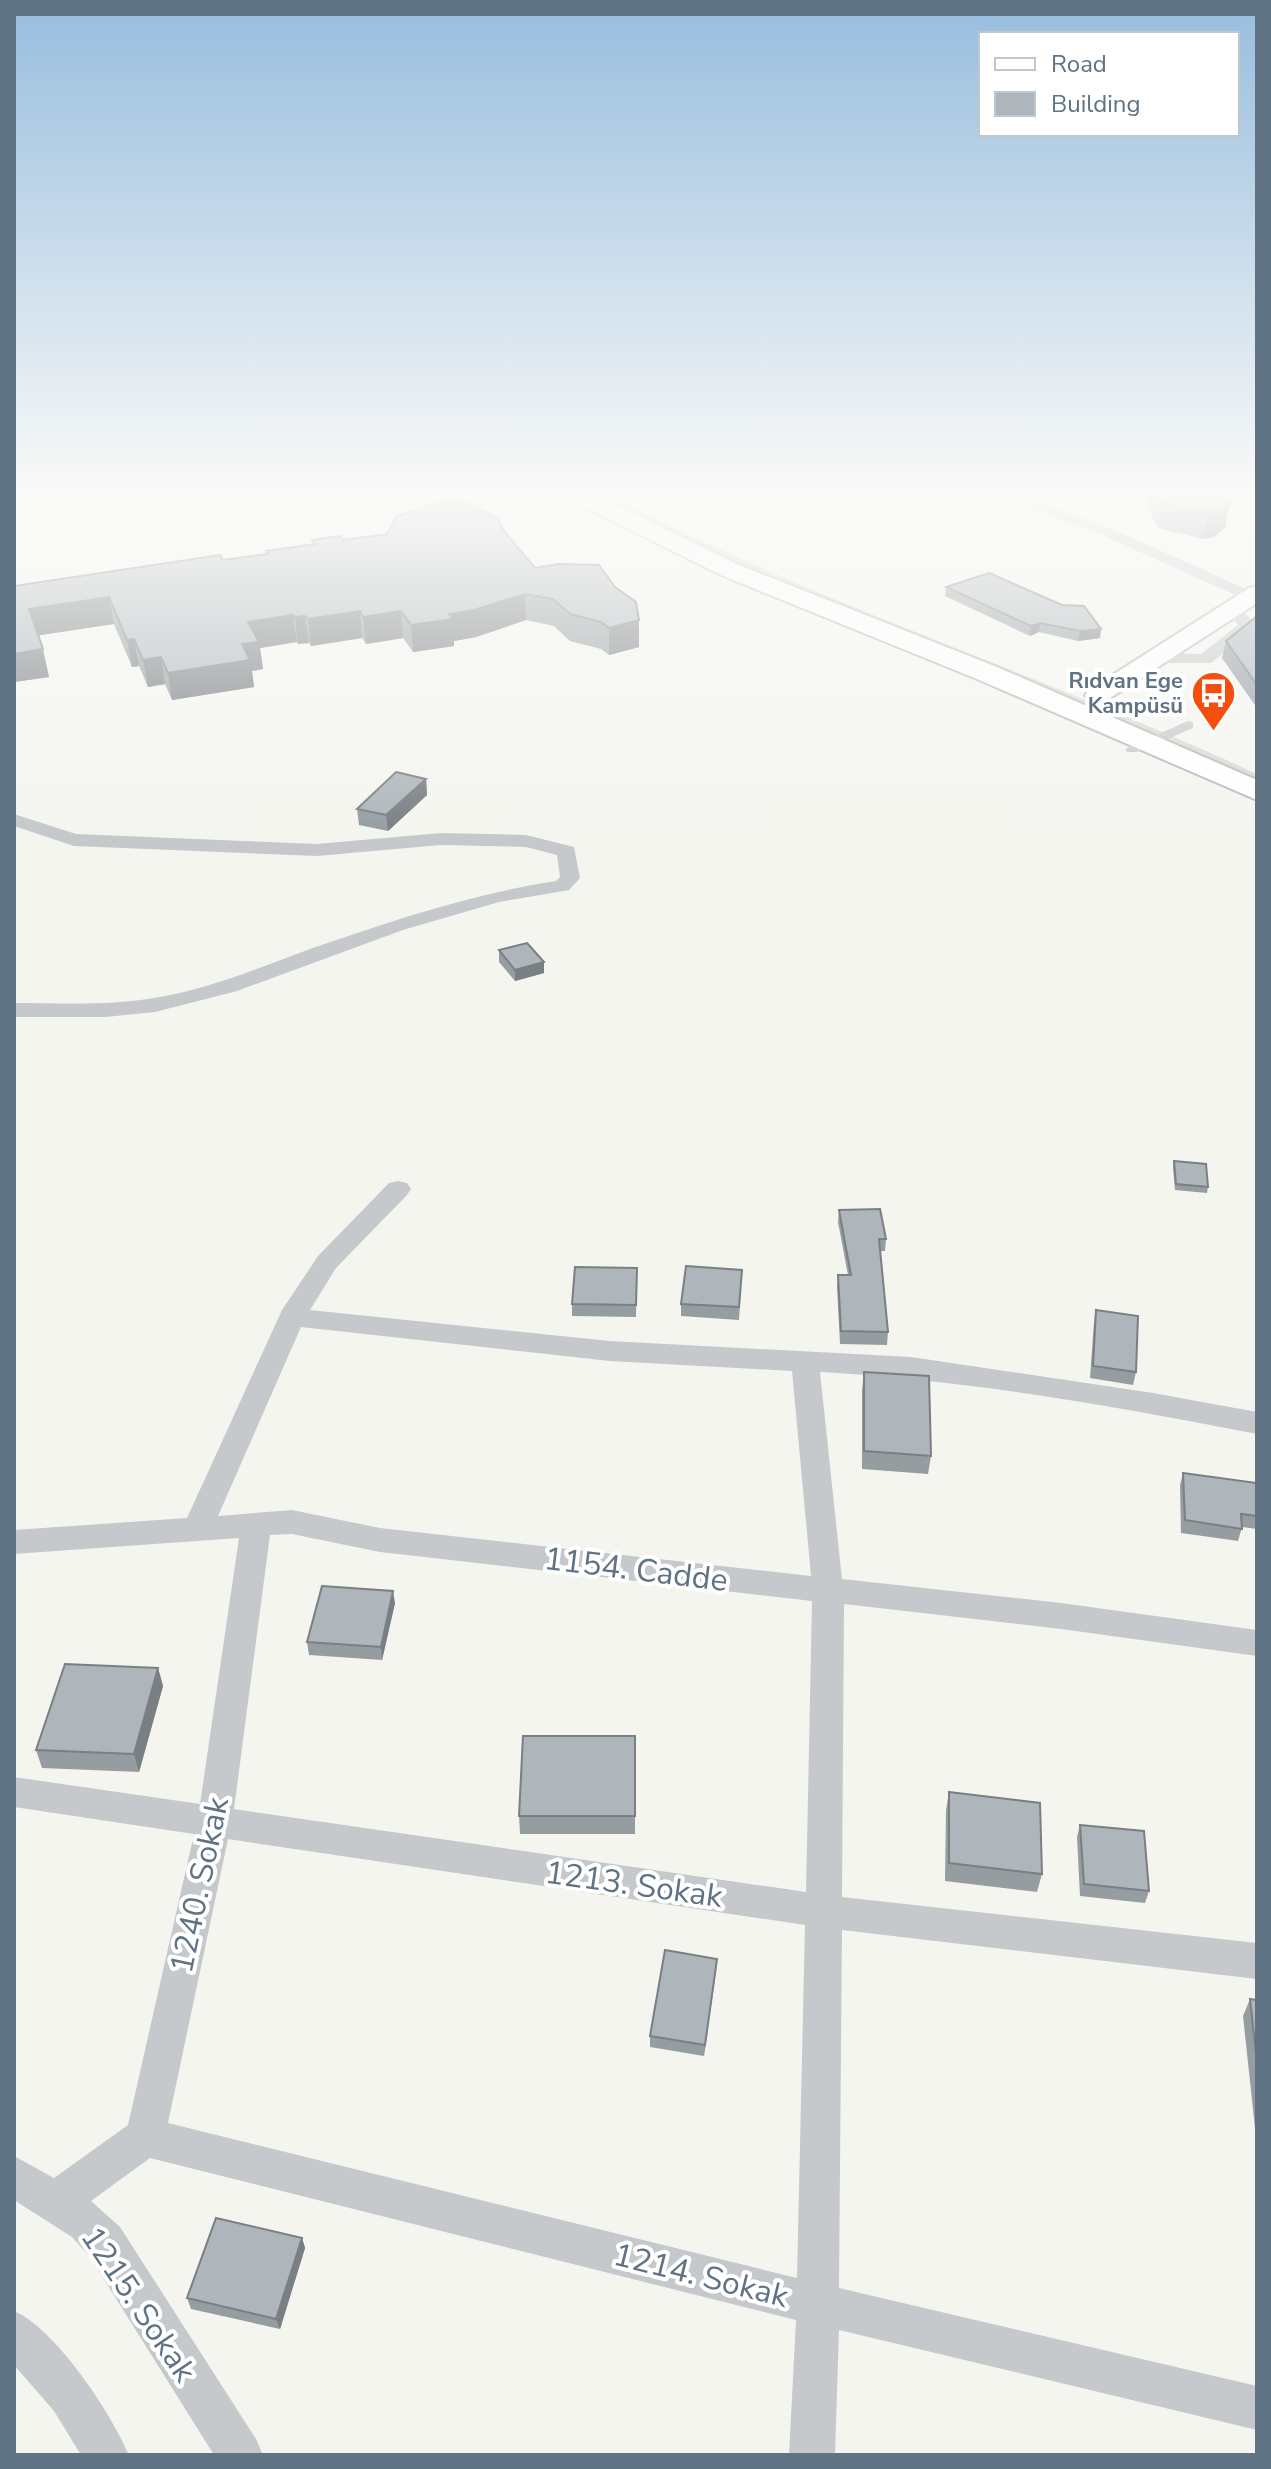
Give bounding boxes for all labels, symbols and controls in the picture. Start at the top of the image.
legend [979,32,1239,136]
text: Road [1051,48,1107,80]
text: Building [1051,88,1141,120]
place label: Rıdvan Ege Kampüsü [1069,666,1183,721]
bus stop icon: Rıdvan Ege Kampüsü [1190,669,1238,732]
street label: 1154. Cadde [542,1537,730,1602]
street label: 1240. Sokak [160,1792,239,1977]
street label: 1213. Sokak [543,1851,726,1918]
street label: 1215. Sokak [71,2218,207,2391]
street label: 1214. Sokak [609,2233,794,2318]

